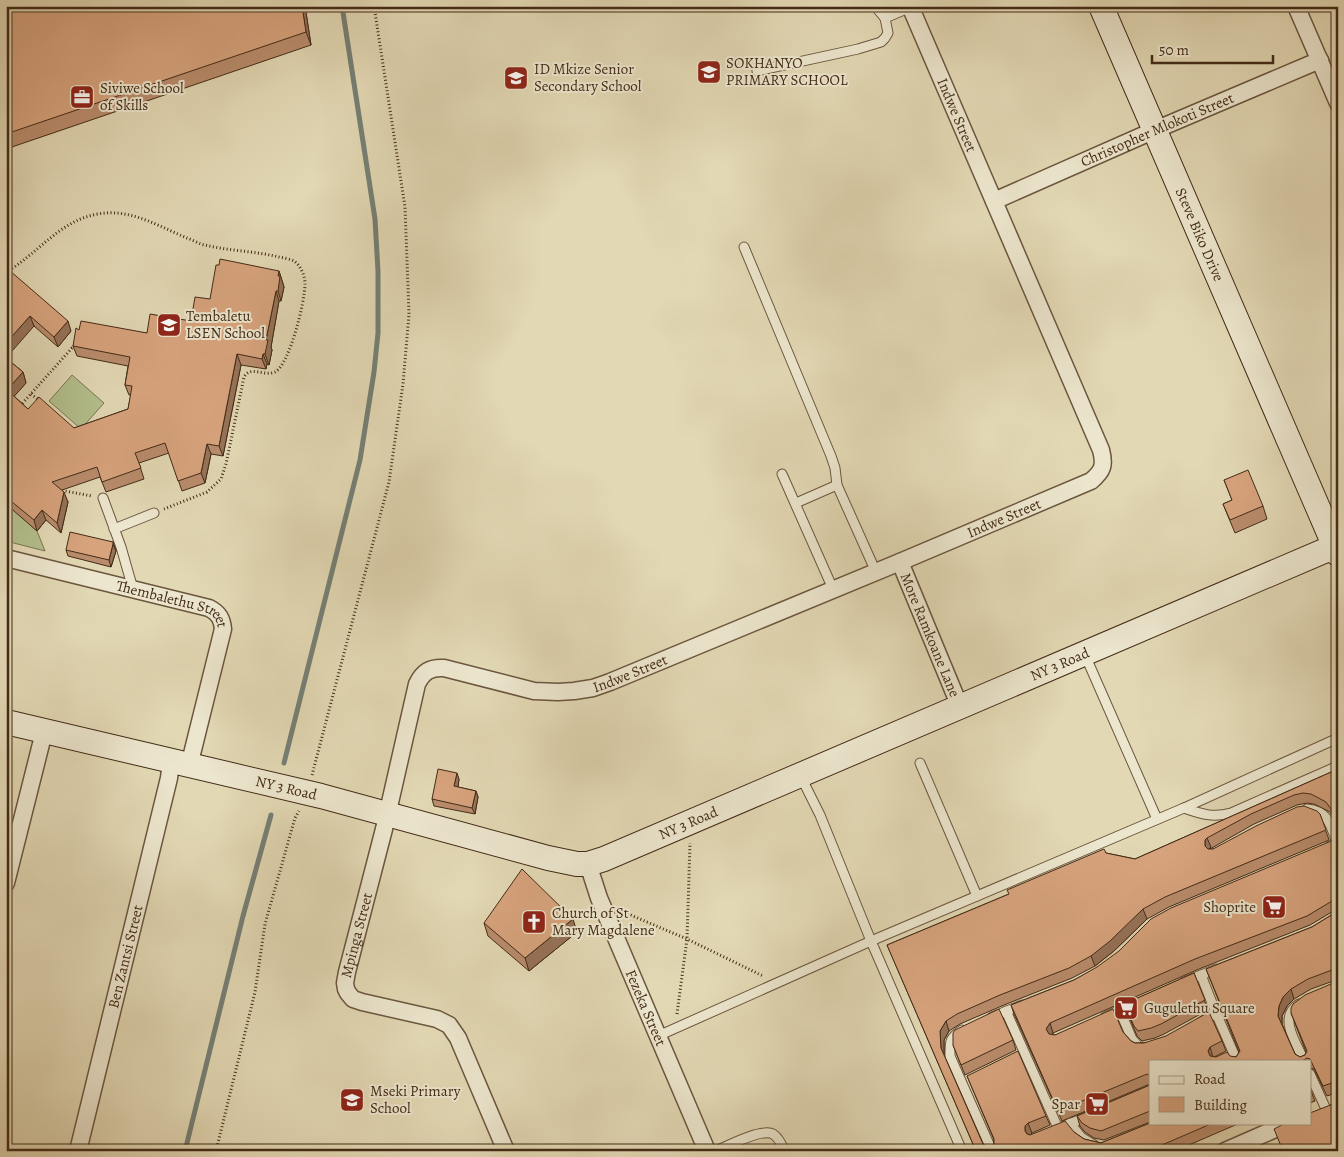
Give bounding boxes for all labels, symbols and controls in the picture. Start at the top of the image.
scale bar [1152,32,1273,64]
text: 50 m [1159,40,1189,60]
place label: SOKHANYO PRIMARY SCHOOL [726,53,848,90]
place label: ID Mkize Senior Secondary School [534,59,642,96]
school or university icon: SOKHANYO PRIMARY SCHOOL [696,59,722,85]
school or university icon: ID Mkize Senior Secondary School [503,65,529,91]
street label: Indwe Street [932,75,982,155]
place label: Siviwe School of Skills [100,78,184,115]
office icon: Siviwe School of Skills [69,84,95,110]
street label: Christopher Mlokoti Street [1077,88,1237,172]
street label: Steve Biko Drive [1171,185,1229,285]
place label: Tembaletu LSEN School [186,306,265,343]
school or university icon: Tembaletu LSEN School [156,312,182,338]
street label: Indwe Street [964,493,1044,542]
street label: More Ramkoane Lane [896,570,965,700]
street label: Thembalethu Street [114,576,233,629]
street label: NY 3 Road [1027,642,1093,685]
street label: Indwe Street [590,649,670,697]
street label: NY 3 Road [254,771,320,805]
street label: NY 3 Road [656,801,722,844]
street label: Mpinga Street [336,890,377,980]
supermarket icon: Shoprite [1261,894,1287,920]
place label: Shoprite [1203,897,1256,917]
street label: Ben Zantsi Street [103,903,148,1010]
place label: Church of St Mary Magdalene [552,903,655,940]
church icon: Church of St Mary Magdalene [521,909,547,935]
street label: Fezeka Street [621,966,671,1049]
supermarket icon: Gugulethu Square [1113,995,1139,1021]
place label: Gugulethu Square [1144,998,1255,1018]
legend [1149,1060,1312,1124]
text: Road [1194,1069,1226,1089]
place label: Mseki Primary School [370,1081,461,1118]
school or university icon: Mseki Primary School [339,1087,365,1113]
supermarket icon: Spar [1084,1091,1110,1117]
place label: Spar [1051,1094,1080,1114]
text: Building [1194,1095,1247,1115]

